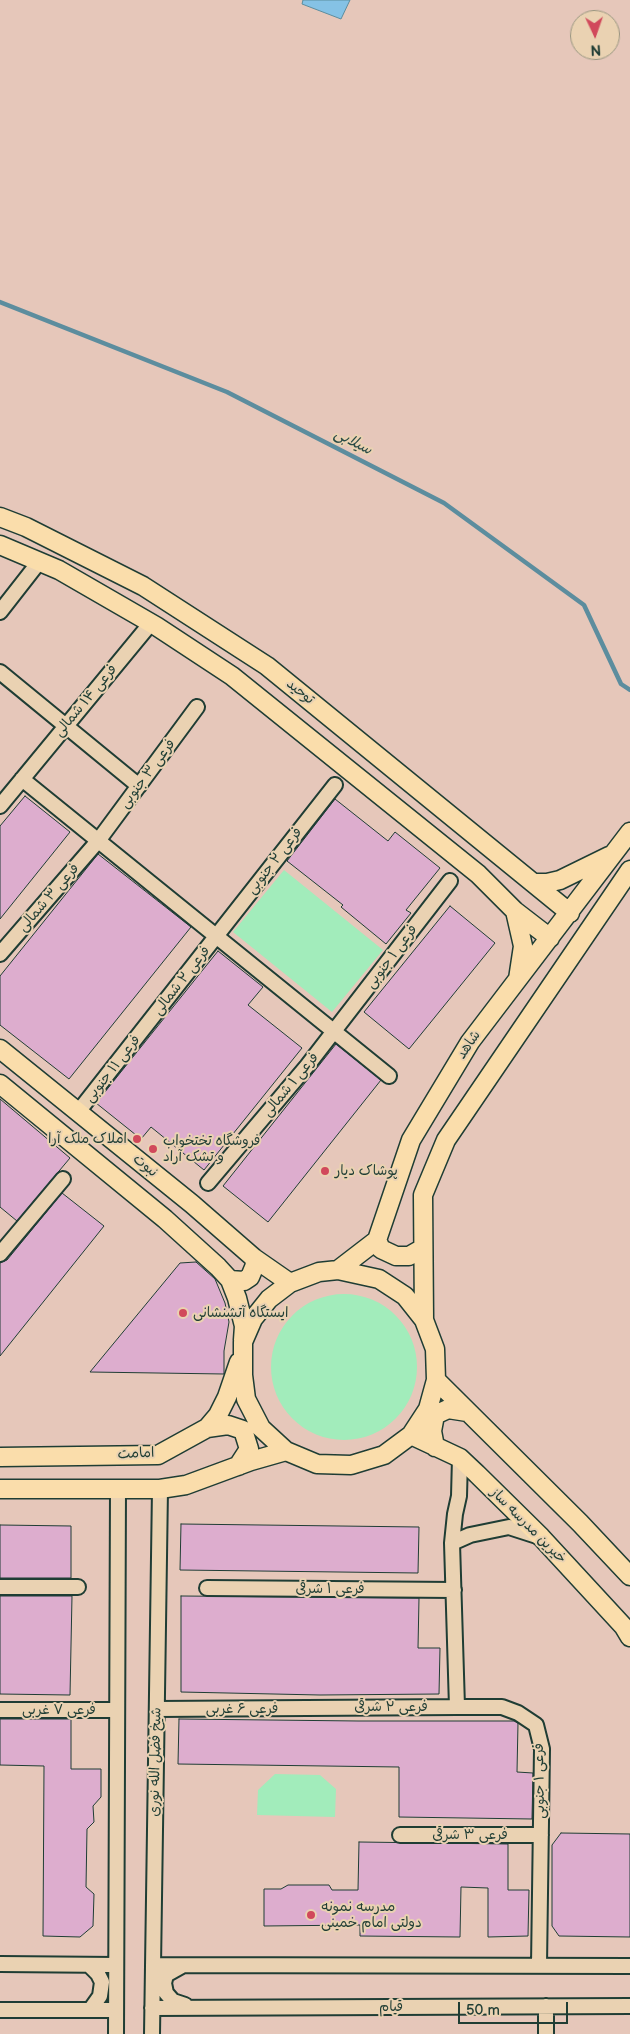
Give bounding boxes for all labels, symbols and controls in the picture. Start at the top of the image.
north arrow [570,10,620,60]
text: N [590,41,601,58]
water label: سیلابی [331,425,375,459]
street label: فرعی ۱۴ شمالی [51,662,121,740]
street label: توحید [283,676,317,708]
street label: فرعی ۳ جنوبی [117,736,179,812]
street label: فرعی ۲ جنوبی [244,824,306,898]
street label: فرعی ۳ شمالی [15,860,83,936]
street label: فرعی ۱ جنوبی [362,922,422,992]
street label: فرعی ۲ شمالی [150,943,214,1019]
street label: شاهد [453,1028,485,1062]
street label: فرعی ۱۱ جنوبی [81,1032,145,1106]
street label: فرعی ۱ شمالی [259,1050,323,1120]
place label: املاک ملک آرا [48,1131,127,1147]
marker: املاک ملک آرا [131,1133,143,1145]
place label: فروشگاه تختخواب و تشک آراد [163,1133,260,1166]
marker: فروشگاه تختخواب و تشک آراد [147,1143,159,1155]
street label: نبوت [129,1151,161,1181]
place label: پوشاک دیار [335,1163,398,1179]
marker: پوشاک دیار [319,1165,331,1177]
place label: ایستگاه آتشنشانی [193,1305,288,1321]
marker: ایستگاه آتشنشانی [177,1307,189,1319]
street label: امامت [117,1445,155,1463]
street label: خیرین مدرسه ساز [487,1485,569,1567]
street label: فرعی ۱ شرقی [295,1581,365,1597]
street label: فرعی ۲ شرقی [354,1699,428,1715]
street label: فرعی ۶ غربی [206,1701,278,1717]
street label: فرعی ۷ غربی [22,1702,96,1718]
street label: شیخ فضل الله نوری [147,1707,165,1817]
street label: فرعی ۱ جنوبی [531,1743,549,1819]
street label: فرعی ۳ شرقی [432,1827,508,1843]
place label: مدرسه نمونه دولتی امام خمینی [321,1899,422,1931]
marker: مدرسه نمونه دولتی امام خمینی [305,1909,317,1921]
scale bar [460,1992,570,2024]
street label: قیام [379,1999,403,2015]
text: 50 m [466,2001,500,2020]

